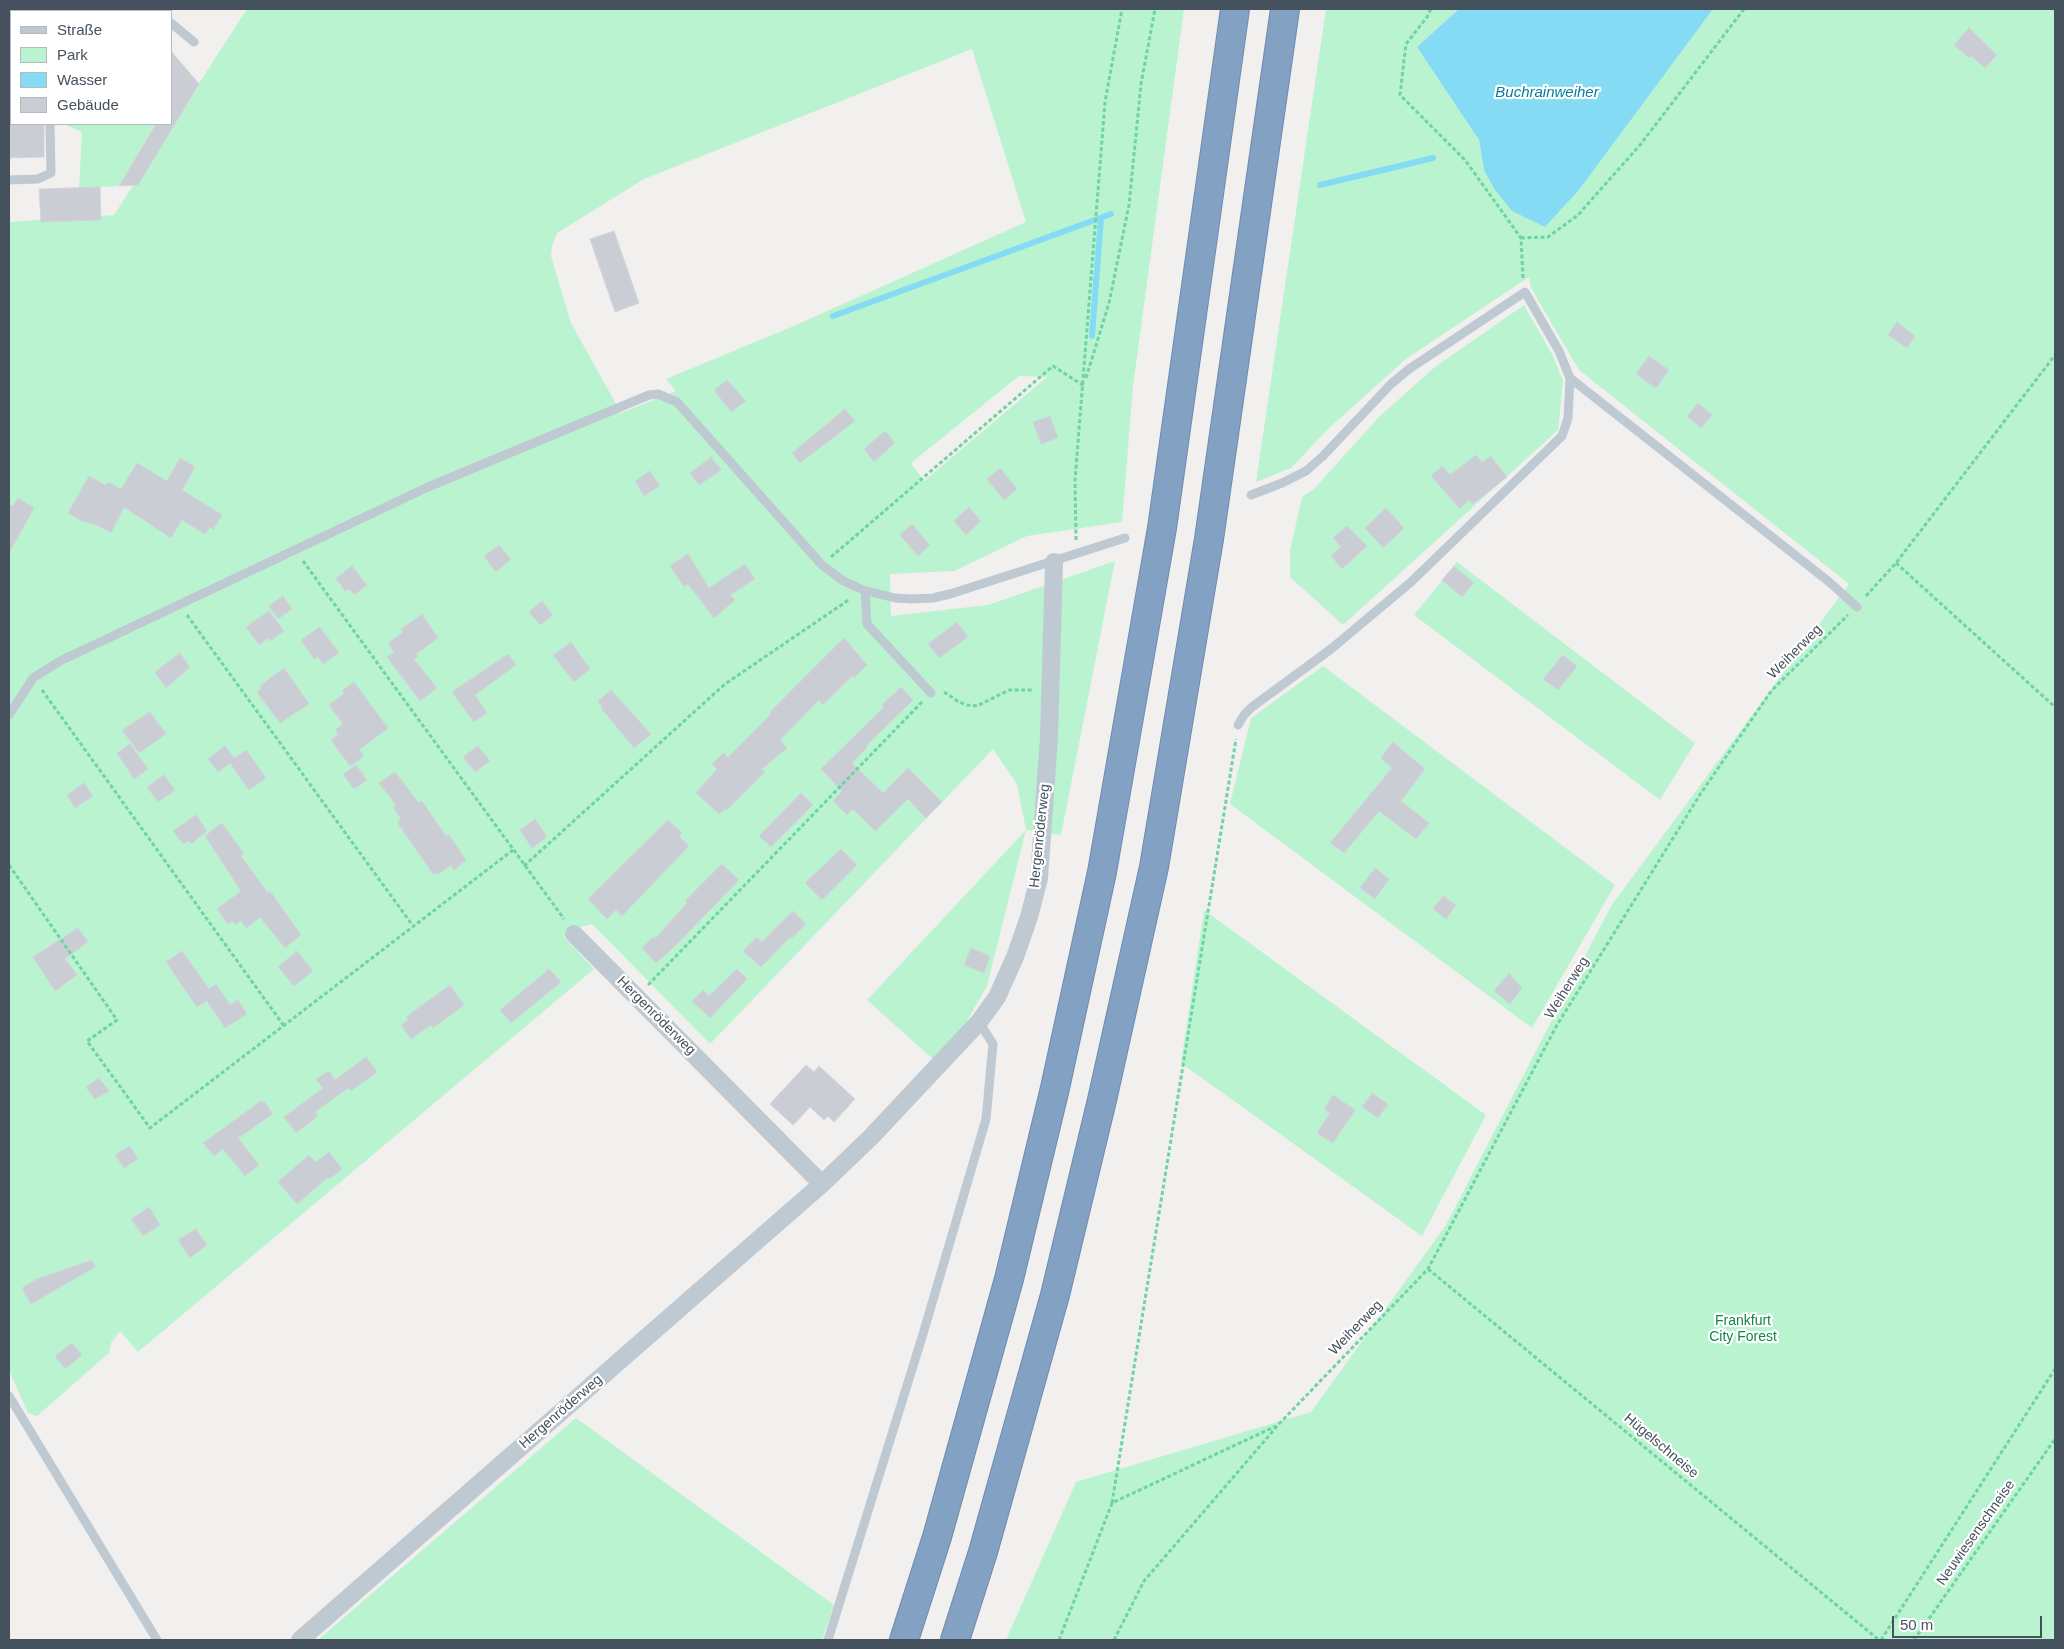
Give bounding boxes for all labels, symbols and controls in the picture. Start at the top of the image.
legend [10,10,172,125]
text: Straße [57,21,102,38]
text: Park [57,46,88,63]
text: Wasser [57,71,107,88]
water label: Buchrainweiher [1495,84,1599,102]
text: Gebäude [57,96,119,113]
street label: Weiherweg [1764,621,1826,683]
street label: Hergenröderweg [1026,783,1054,889]
street label: Weiherweg [1541,954,1593,1022]
street label: Hergenröderweg [613,973,699,1059]
street label: Weiherweg [1326,1297,1386,1359]
park label: Frankfurt City Forest [1709,1313,1777,1345]
street label: Hergenröderweg [516,1371,606,1453]
street label: Hügelschneise [1620,1410,1702,1482]
street label: Neuwiesenschneise [1933,1477,2019,1589]
scale bar [1894,1606,2044,1638]
text: 50 m [1900,1616,1933,1633]

